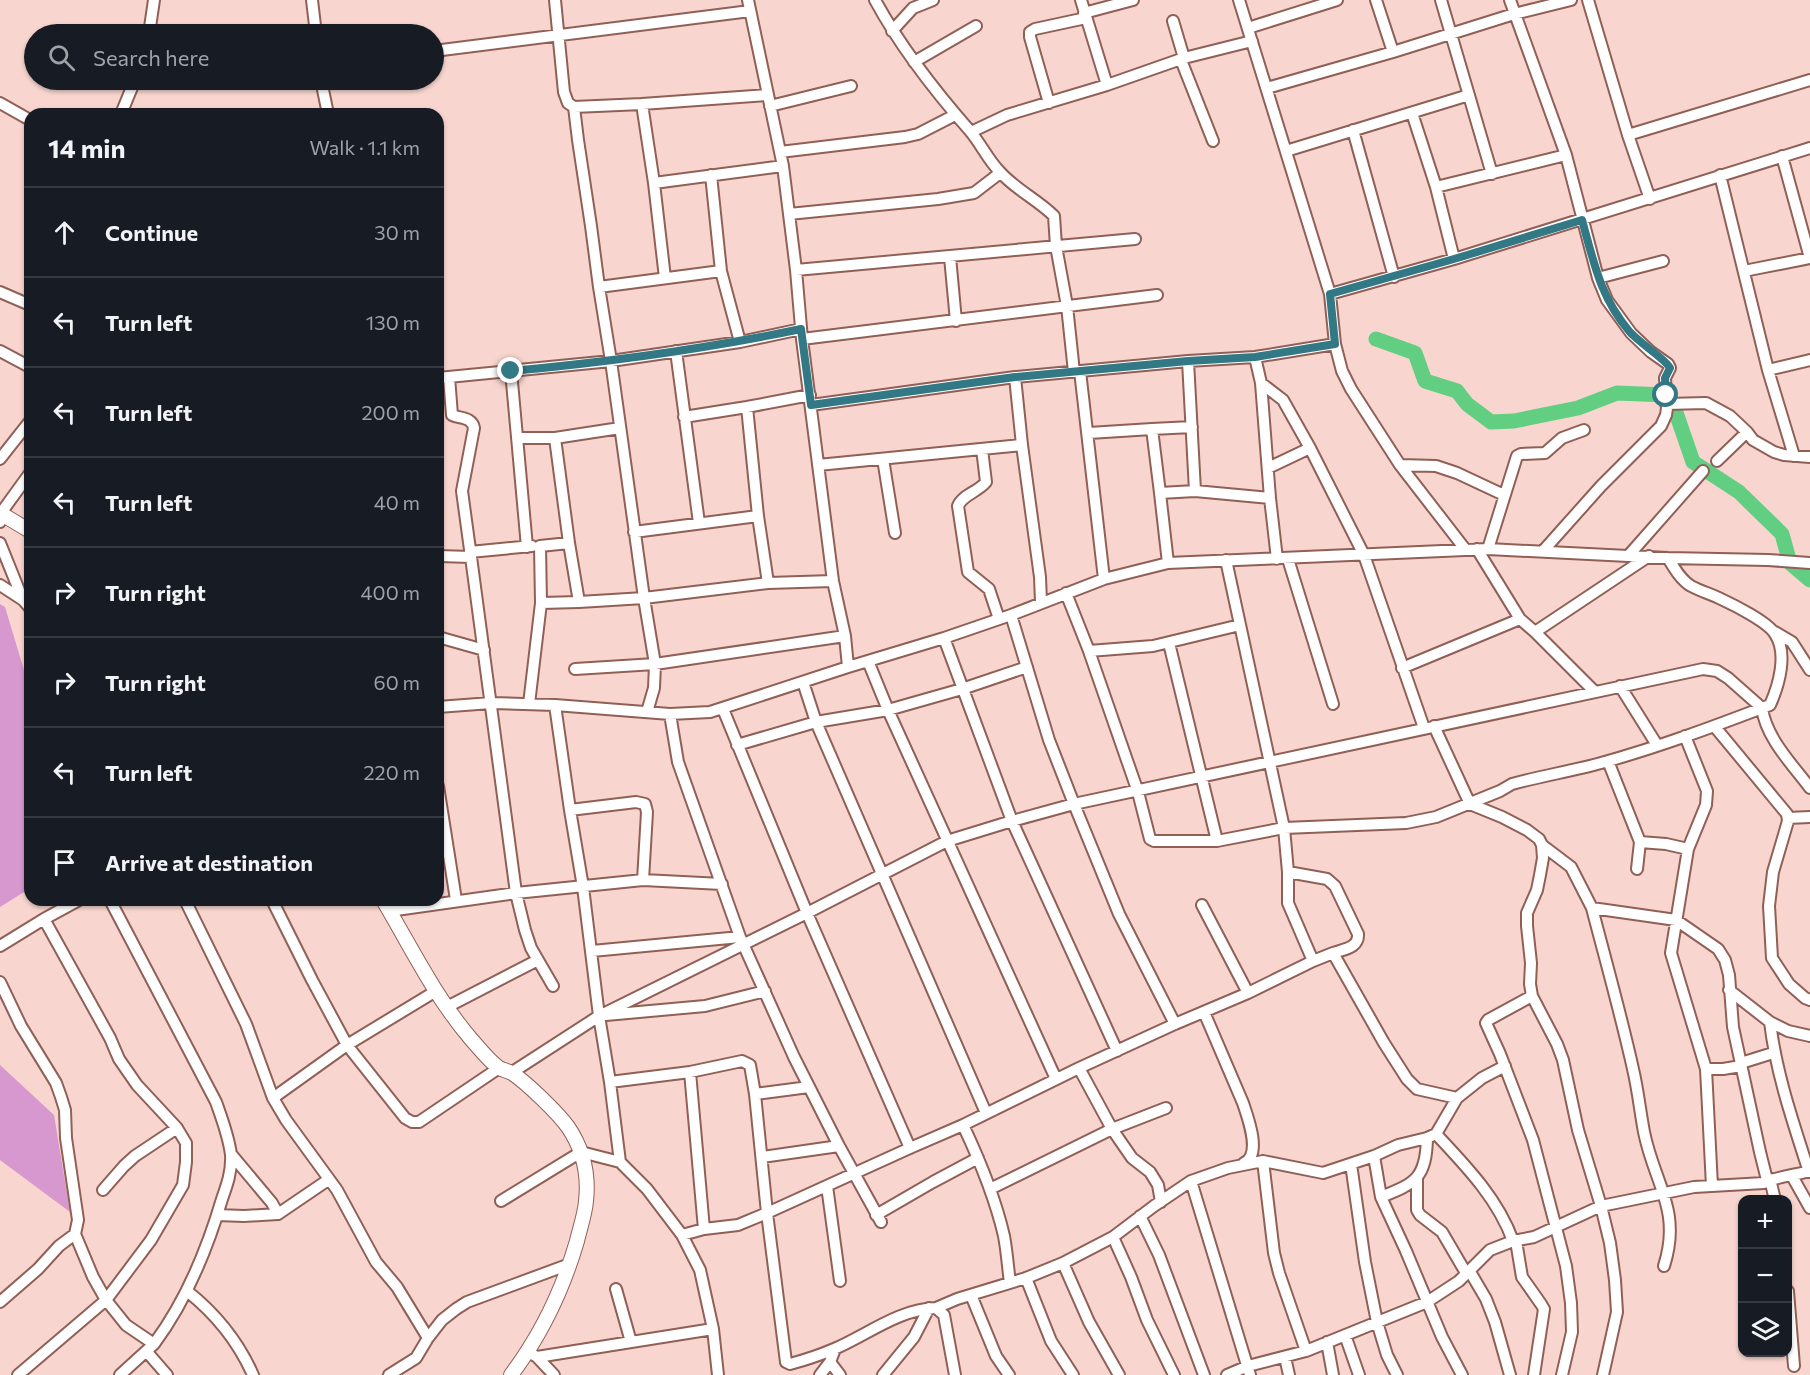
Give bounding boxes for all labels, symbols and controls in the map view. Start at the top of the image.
search box [24,24,444,90]
icon: search [45,41,78,74]
text: Search here [93,44,209,71]
text: 14 min [48,132,126,163]
text: Walk · 1.1 km [310,135,420,159]
icon: ahead [48,216,81,249]
text: Continue [105,219,198,246]
text: 30 m [374,220,420,244]
icon: left [48,306,81,339]
text: Turn left [105,309,192,336]
text: 130 m [366,310,420,334]
route end [497,357,523,383]
route start [1652,381,1678,407]
icon: left [48,396,81,429]
text: Turn left [105,399,192,426]
text: 200 m [362,400,420,424]
icon: left [48,486,81,519]
text: Turn left [105,489,192,516]
text: 40 m [374,490,420,514]
icon: right [48,576,81,609]
text: Turn right [105,579,206,606]
text: 400 m [361,580,420,604]
icon: right [48,666,81,699]
text: Turn right [105,669,206,696]
text: 60 m [374,670,420,694]
icon: left [48,756,81,789]
text: Turn left [105,759,192,786]
text: 220 m [364,760,420,784]
icon: arrive [48,846,81,879]
text: Arrive at destination [105,849,313,876]
map controls [1738,1195,1792,1357]
button: + [1738,1195,1792,1249]
button: − [1738,1249,1792,1303]
button: layers [1738,1303,1792,1357]

